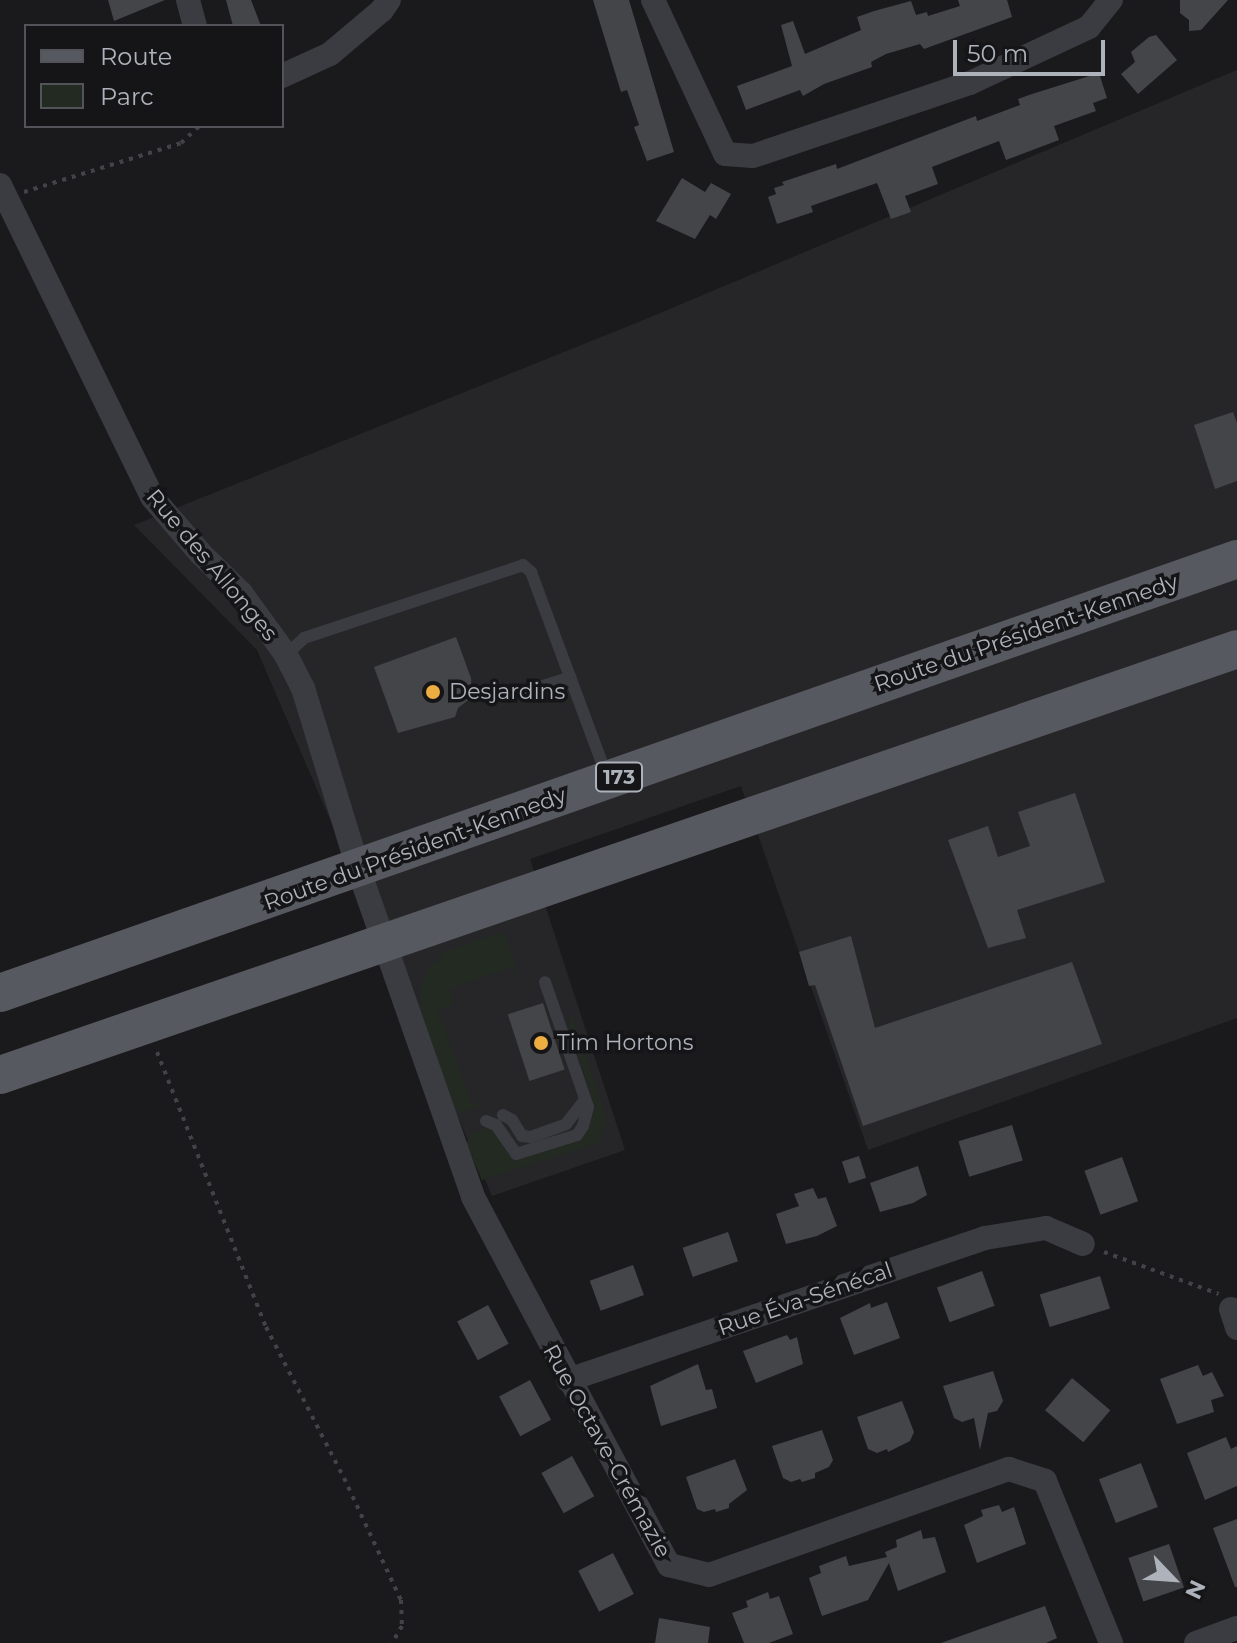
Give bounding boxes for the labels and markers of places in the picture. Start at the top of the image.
place label: Desjardins [449,679,565,705]
marker: Desjardins [424,683,442,701]
place label: Tim Hortons [557,1030,693,1056]
marker: Tim Hortons [532,1034,550,1052]

